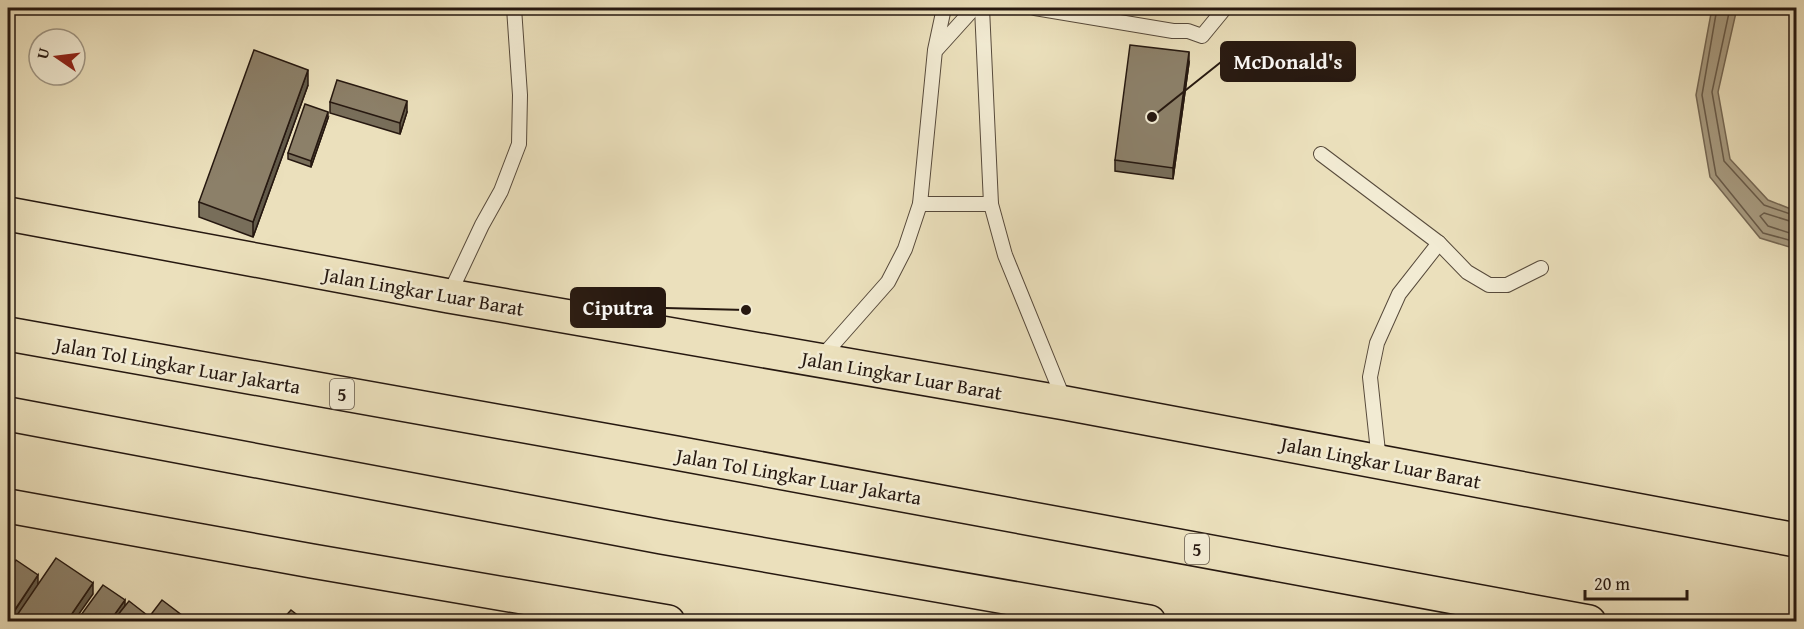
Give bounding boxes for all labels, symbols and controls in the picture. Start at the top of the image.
north arrow [27,27,87,87]
callout: McDonald's [1221,42,1355,81]
text: U [29,45,55,62]
text: McDonald's [1233,46,1343,77]
street label: Jalan Lingkar Luar Barat [318,259,527,323]
callout: Ciputra [571,288,665,327]
text: Ciputra [583,292,653,323]
street label: Jalan Tol Lingkar Luar Jakarta [50,329,304,401]
street label: Jalan Lingkar Luar Barat [796,343,1005,407]
road number: 5 [330,379,354,409]
street label: Jalan Lingkar Luar Barat [1276,428,1484,496]
street label: Jalan Tol Lingkar Luar Jakarta [671,440,925,512]
road number: 5 [1185,534,1209,564]
scale bar [1585,563,1687,601]
text: 20 m [1594,570,1630,597]

